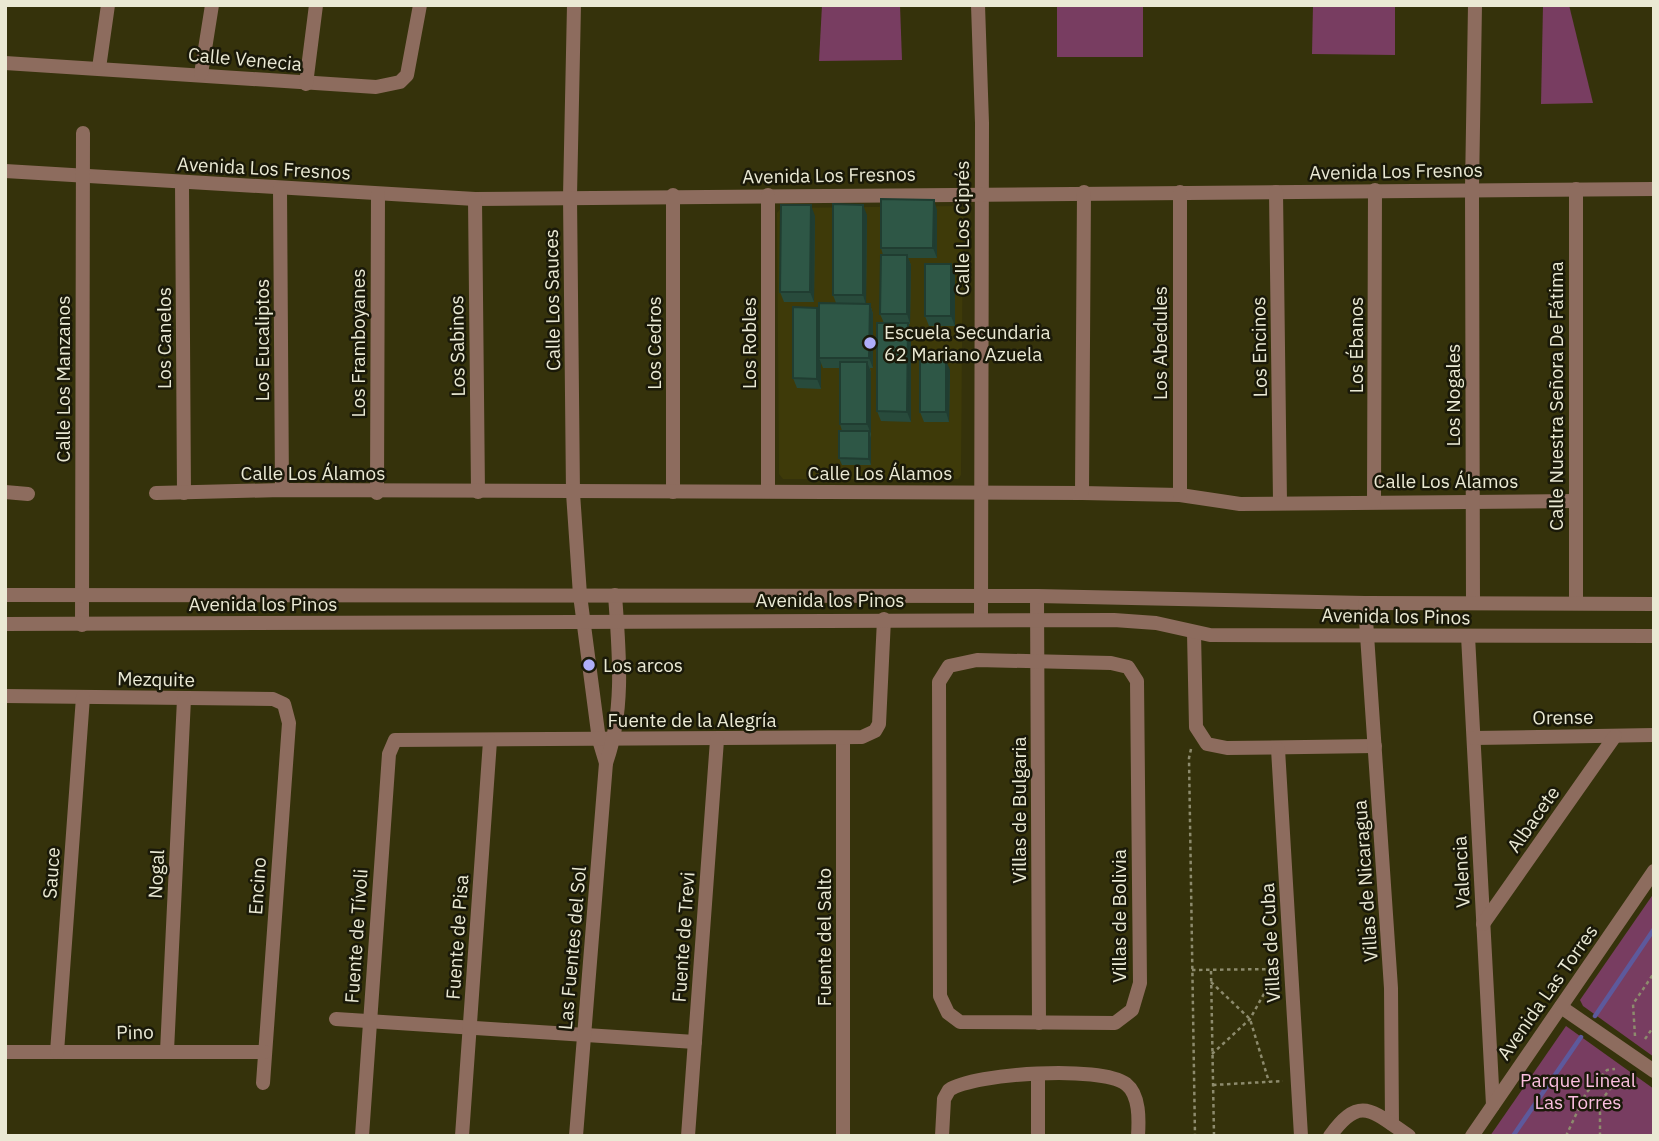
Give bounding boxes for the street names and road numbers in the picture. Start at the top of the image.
street label: Calle Venecia [187,42,303,76]
street label: Avenida Los Fresnos [177,151,351,185]
street label: Avenida Los Fresnos [1309,157,1483,185]
street label: Avenida Los Fresnos [742,161,916,189]
street label: Calle Los Ciprés [950,161,974,295]
street label: Calle Los Sauces [539,229,565,371]
street label: Calle Nuestra Señora De Fátima [1544,261,1568,531]
street label: Los Framboyanes [346,269,370,417]
street label: Los Eucaliptos [250,279,274,401]
street label: Los Abedules [1148,286,1172,400]
street label: Los Canelos [152,287,176,389]
street label: Los Sabinos [444,295,470,397]
street label: Calle Los Manzanos [51,296,75,462]
street label: Los Cedros [642,296,666,390]
street label: Los Robles [737,297,761,389]
street label: Los Encinos [1246,297,1272,397]
street label: Los Ébanos [1344,297,1368,393]
street label: Los Nogales [1441,344,1465,446]
street label: Calle Los Álamos [241,461,385,485]
street label: Calle Los Álamos [808,461,952,485]
street label: Calle Los Álamos [1374,469,1518,493]
street label: Avenida los Pinos [755,588,905,612]
street label: Avenida los Pinos [188,592,338,616]
street label: Avenida los Pinos [1321,603,1471,629]
street label: Mezquite [117,666,195,692]
street label: Orense [1532,704,1594,730]
street label: Fuente de la Alegría [607,708,777,732]
street label: Villas de Bulgaria [1007,737,1031,883]
street label: Albacete [1502,781,1564,857]
street label: Villas de Nicaragua [1347,799,1383,963]
street label: Valencia [1447,835,1475,909]
street label: Sauce [37,846,65,900]
street label: Nogal [143,849,169,899]
street label: Villas de Bolivia [1107,849,1131,983]
street label: Encino [243,856,271,916]
street label: Las Fuentes del Sol [553,865,591,1031]
street label: Fuente de Tívoli [339,868,373,1004]
street label: Fuente del Salto [812,868,836,1006]
street label: Fuente de Trevi [666,871,700,1003]
street label: Fuente de Pisa [441,874,473,1000]
street label: Villas de Cuba [1255,882,1285,1004]
street label: Avenida Las Torres [1491,920,1603,1064]
street label: Pino [116,1020,154,1044]

